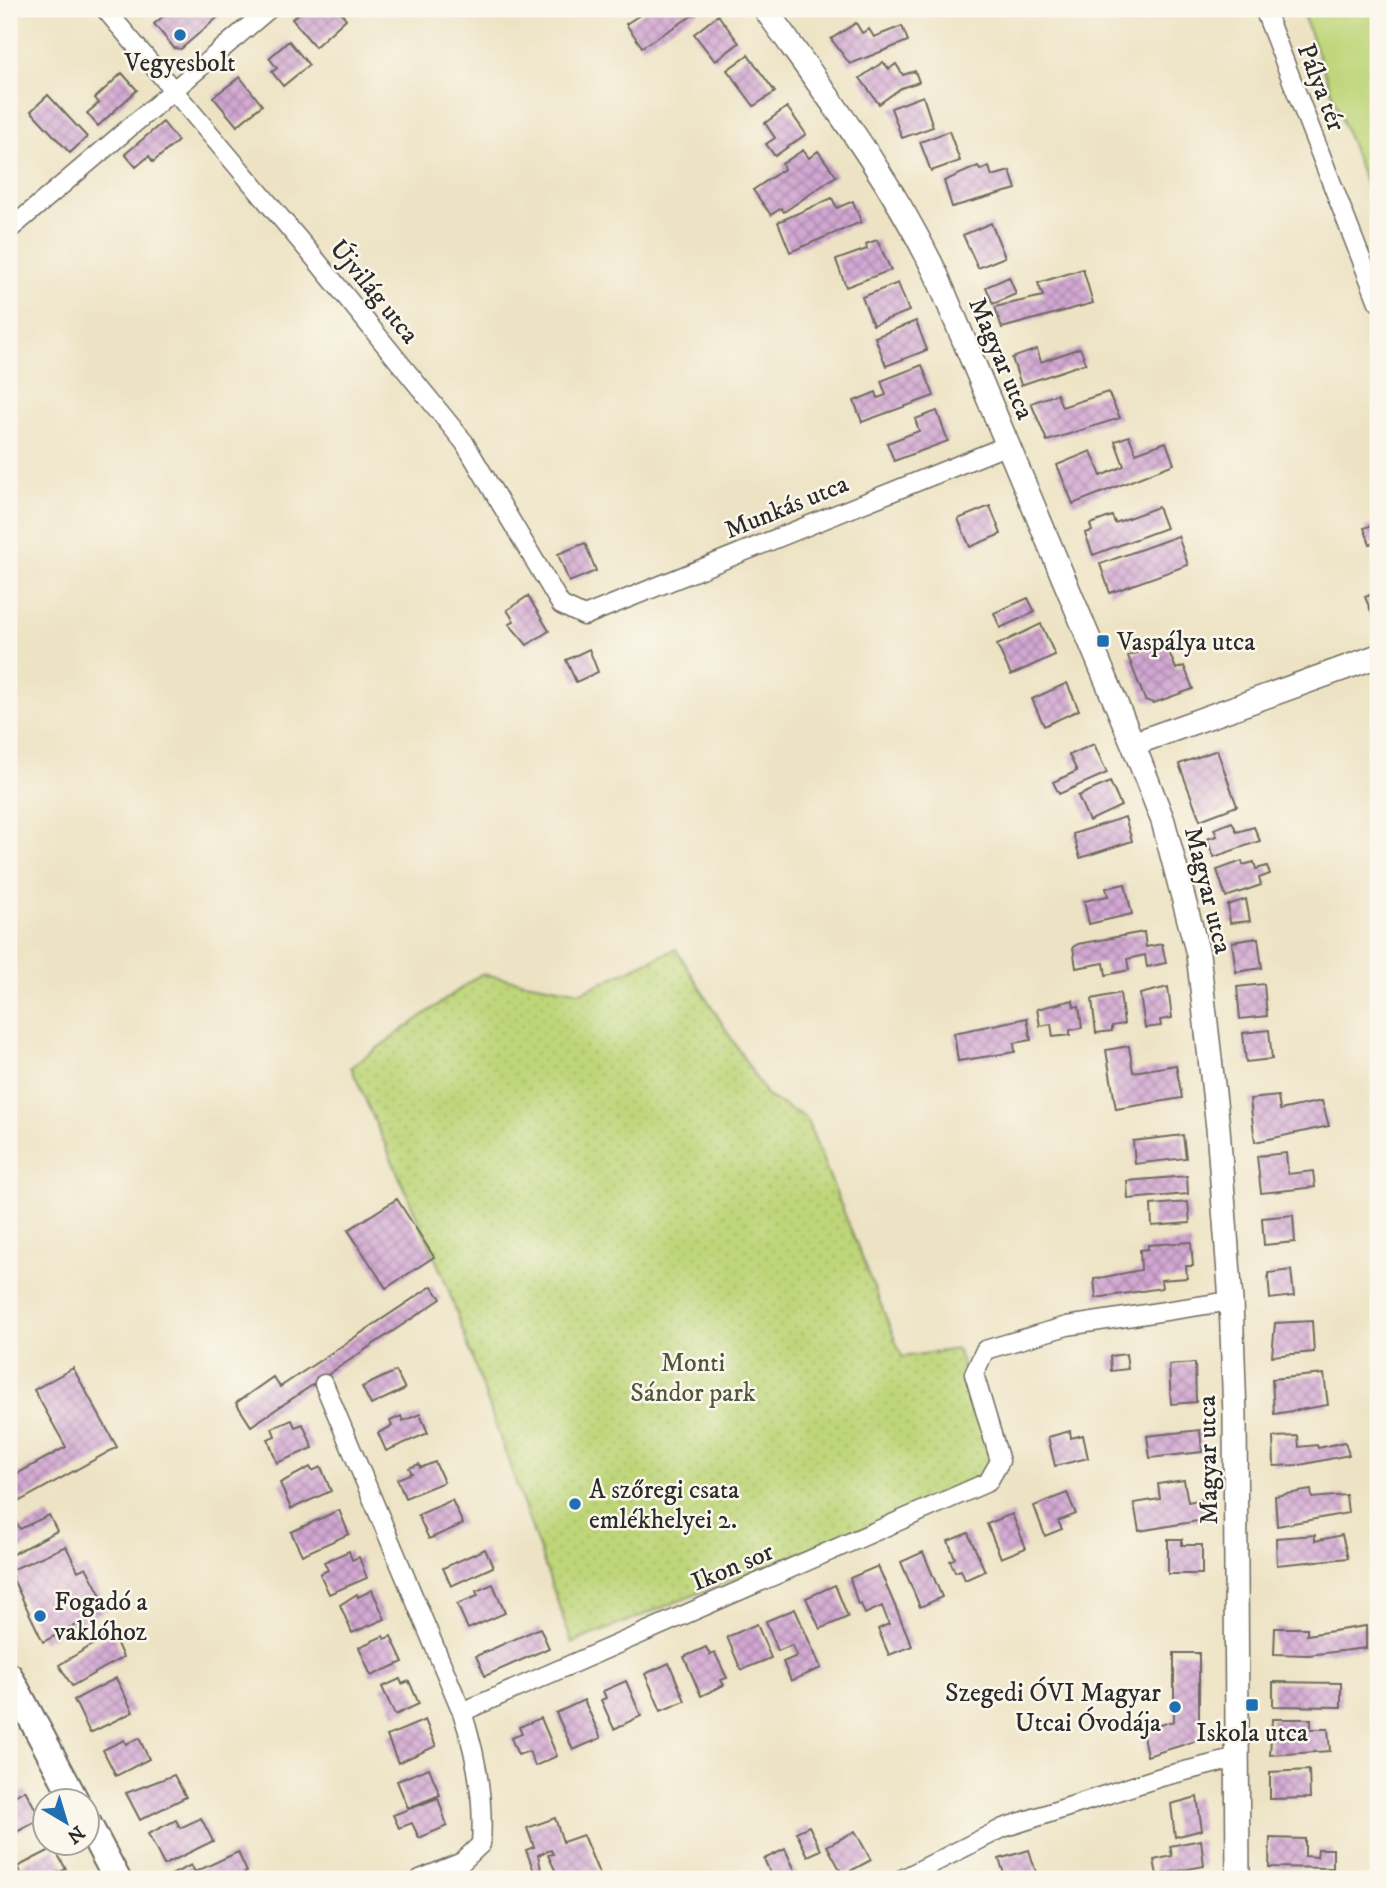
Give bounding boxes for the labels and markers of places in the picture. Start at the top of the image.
marker: Vegyesbolt [172,27,188,43]
place label: Vegyesbolt [123,47,236,80]
place label: Vaspálya utca [1116,626,1255,659]
marker: Vaspálya utca [1095,633,1111,649]
place label: A szőregi csata emlékhelyei 2. [589,1474,739,1537]
marker: A szőregi csata emlékhelyei 2. [567,1496,583,1512]
place label: Fogadó a vaklóhoz [53,1586,148,1649]
marker: Fogadó a vaklóhoz [32,1608,48,1624]
place label: Szegedi ÓVI Magyar Utcai Óvodája [945,1676,1161,1740]
marker: Iskola utca [1244,1697,1260,1713]
marker: Szegedi ÓVI Magyar Utcai Óvodája [1167,1699,1183,1715]
place label: Iskola utca [1196,1717,1308,1750]

